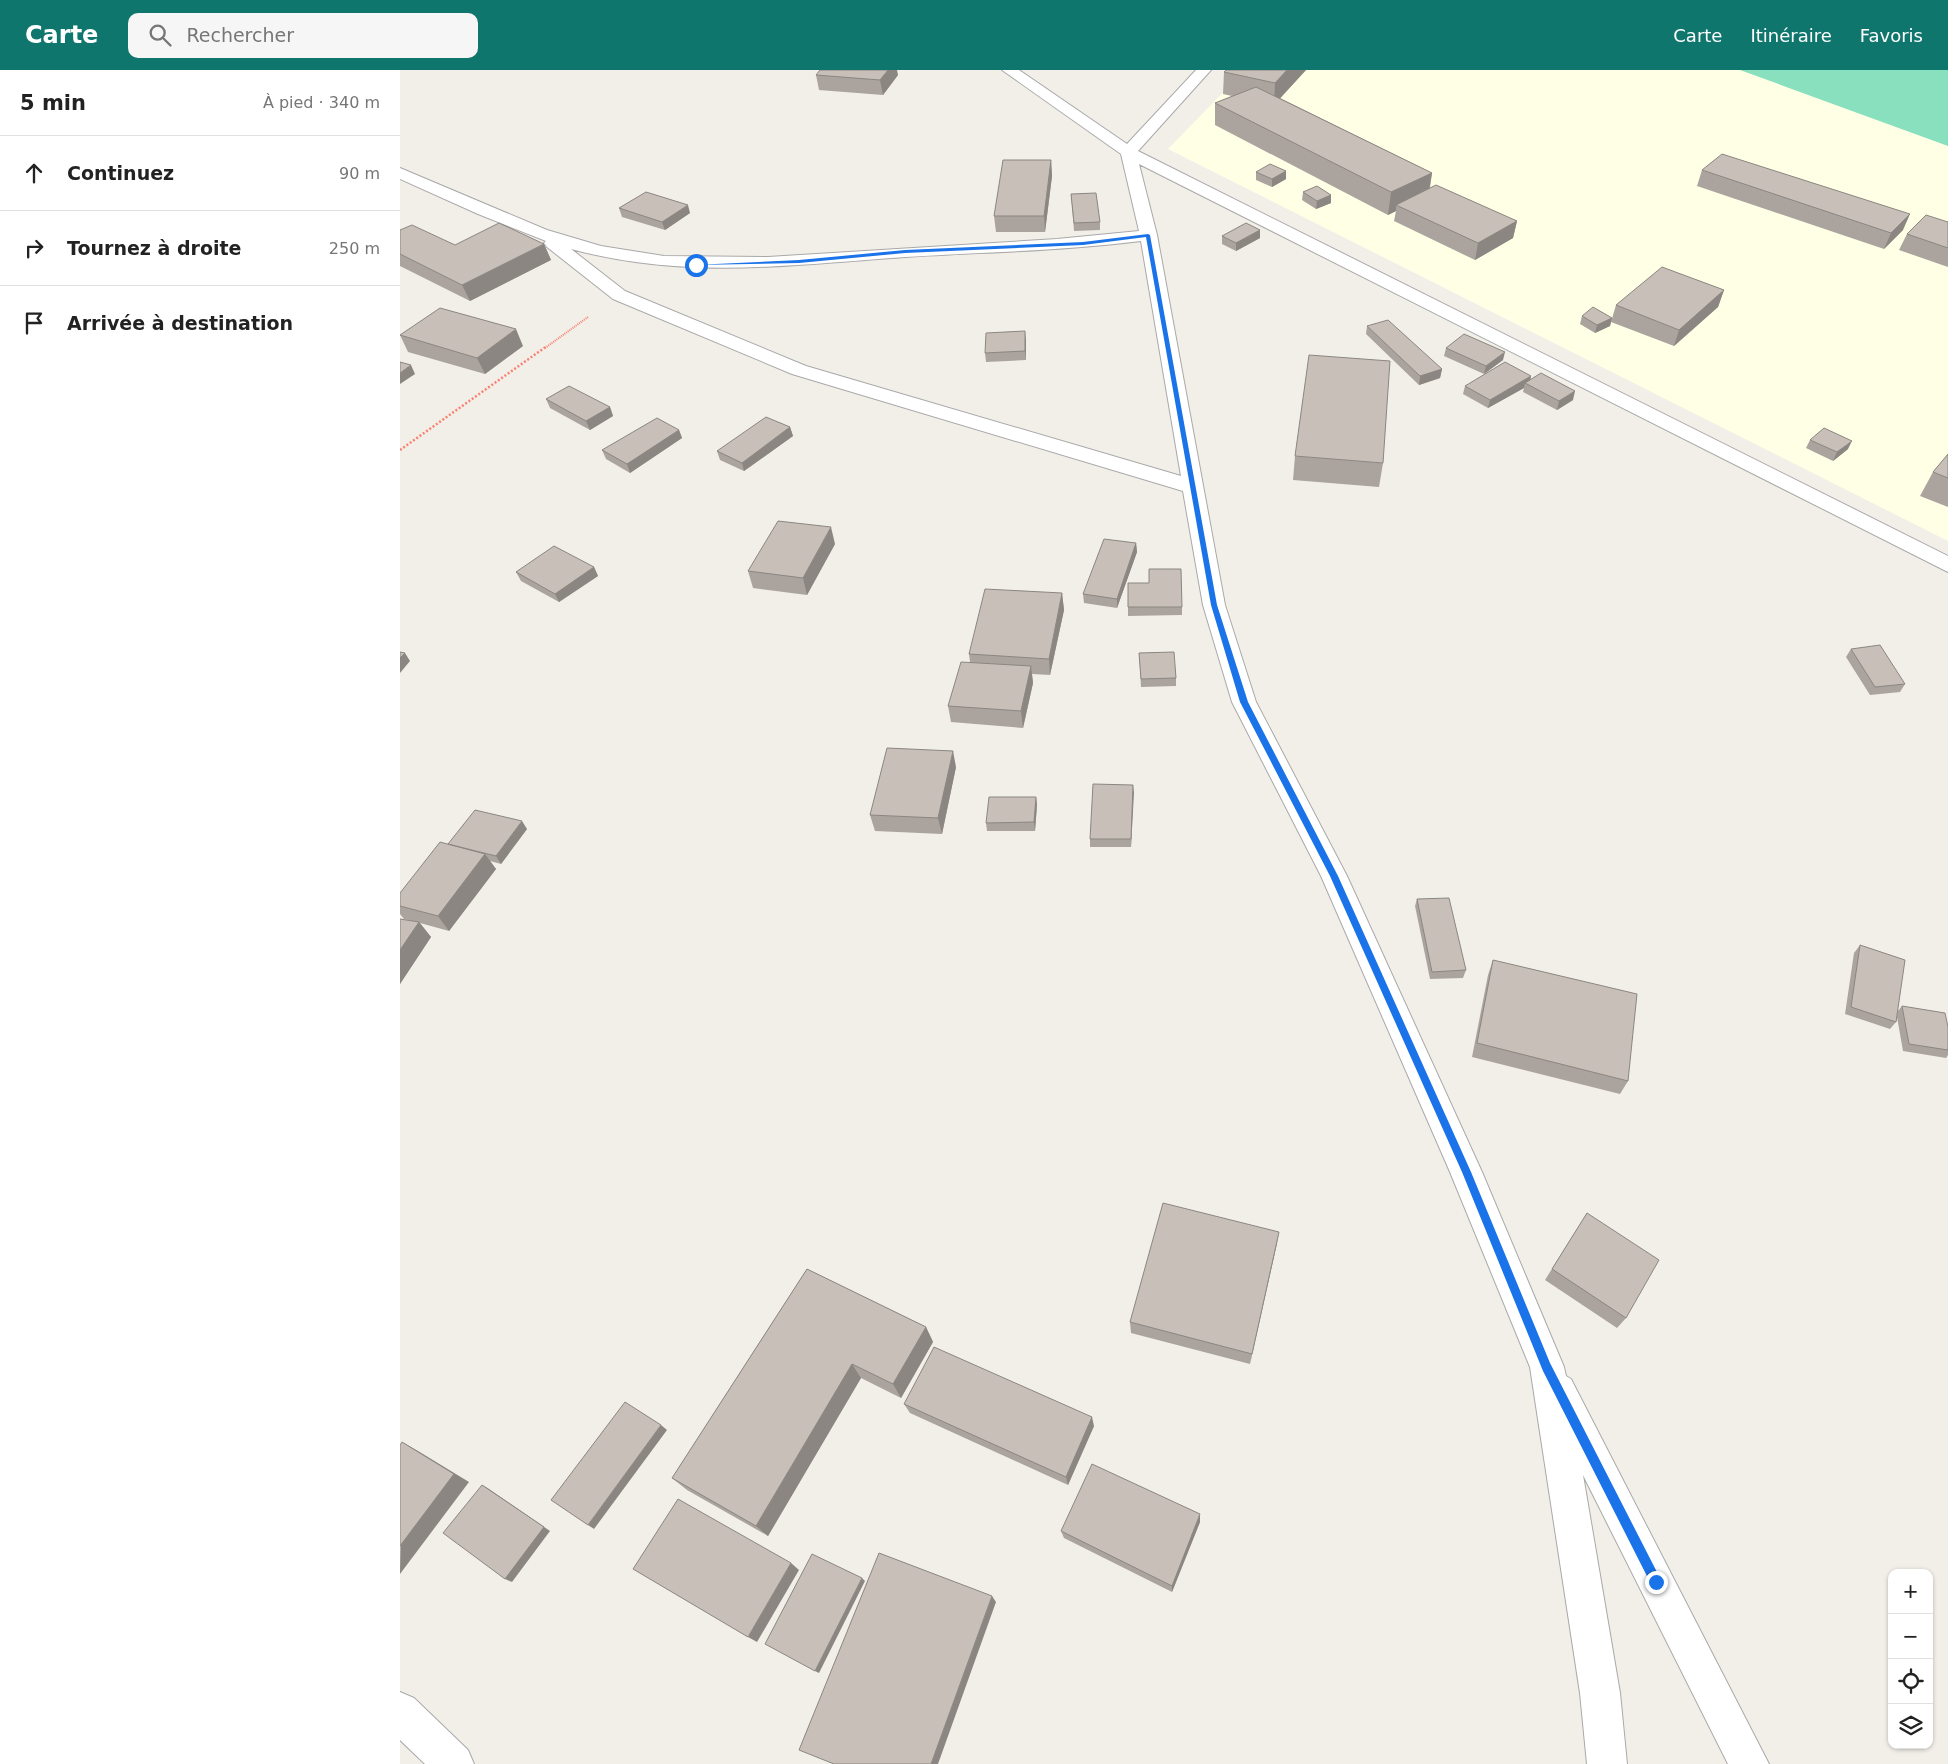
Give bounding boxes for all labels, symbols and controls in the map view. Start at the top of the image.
search box [128,13,478,58]
text: Carte [25,21,98,49]
icon: search [146,21,174,49]
text: Rechercher [186,24,294,46]
text: Carte [1673,25,1722,46]
text: Itinéraire [1750,25,1832,46]
text: Favoris [1860,25,1923,46]
text: 5 min [20,91,86,115]
text: À pied · 340 m [263,93,380,112]
icon: ahead [20,159,48,187]
text: Continuez [67,162,174,184]
text: 90 m [339,164,380,183]
icon: right [20,234,48,262]
text: Tournez à droite [67,237,241,259]
text: 250 m [329,239,380,258]
route start [685,254,708,277]
icon: arrive [20,309,48,337]
text: Arrivée à destination [67,312,293,334]
map controls [1888,1569,1933,1749]
button: + [1888,1569,1933,1614]
route end [1645,1571,1668,1594]
button: − [1888,1614,1933,1659]
button: locate [1888,1659,1933,1704]
button: layers [1888,1704,1933,1749]

